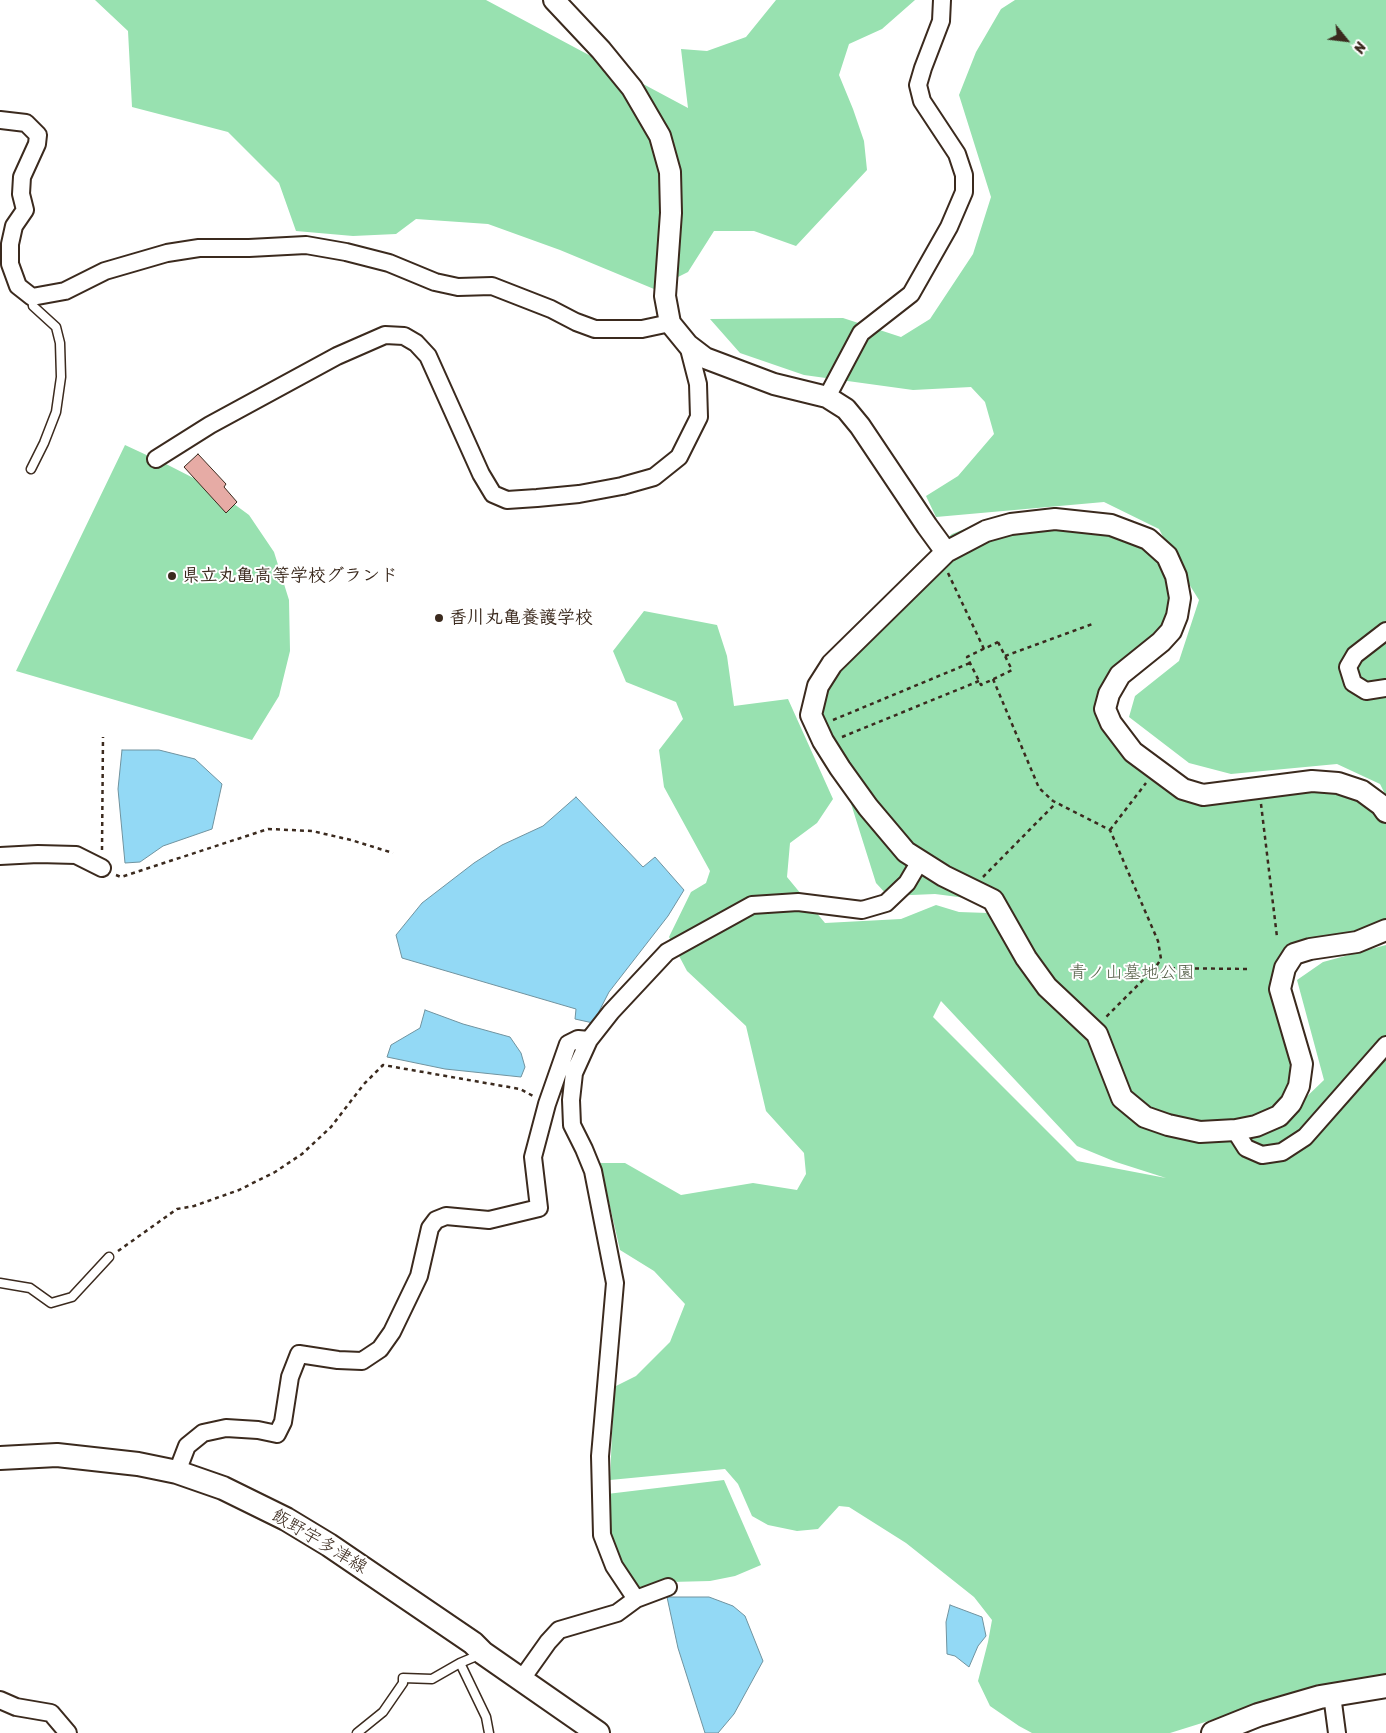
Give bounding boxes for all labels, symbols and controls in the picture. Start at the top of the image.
north arrow [1321,15,1371,65]
text: N [1346,37,1373,58]
place label: 県立丸亀高等学校グランド [182,565,398,587]
marker: 県立丸亀高等学校グランド [166,570,178,582]
place label: 香川丸亀養護学校 [449,607,593,629]
marker: 香川丸亀養護学校 [433,612,445,624]
park label: 青ノ山墓地公園 [1069,962,1195,984]
street label: 飯野宇多津線 [267,1505,371,1579]

